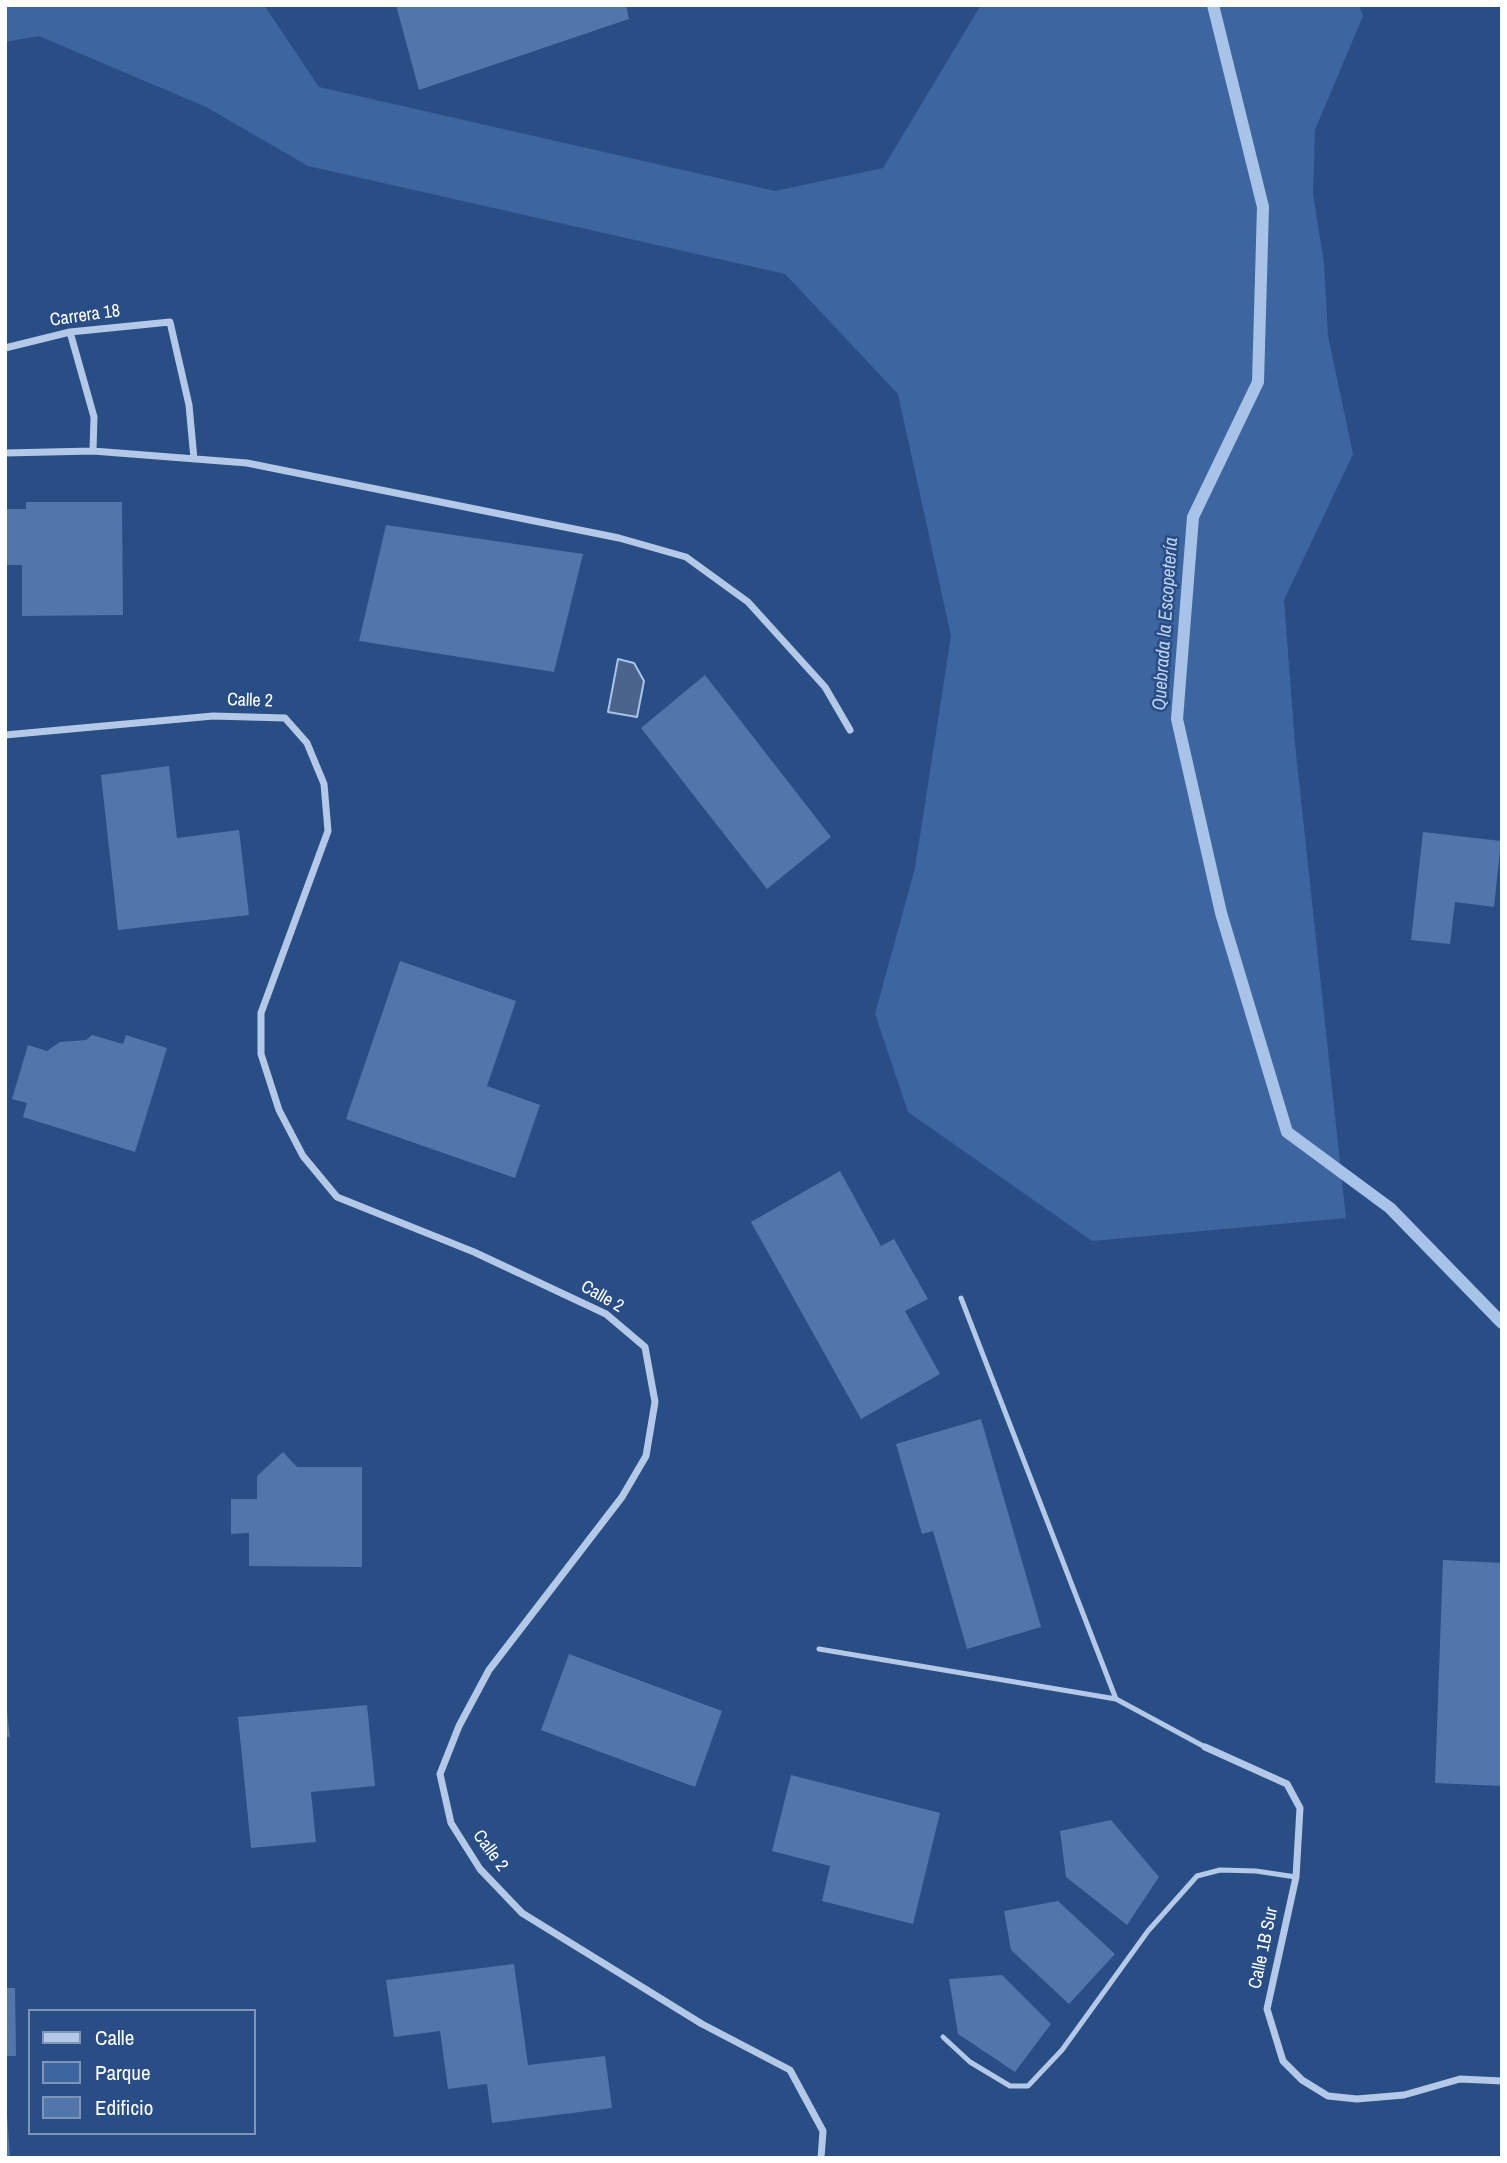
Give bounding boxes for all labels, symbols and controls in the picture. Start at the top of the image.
street label: Carrera 18 [49,300,121,332]
water label: Quebrada la Escopetería [1149,537,1183,711]
street label: Calle 2 [227,689,273,713]
street label: Calle 2 [577,1276,627,1318]
street label: Calle 2 [468,1826,512,1876]
street label: Calle 1B Sur [1245,1905,1283,1991]
legend [28,2009,256,2135]
text: Calle [95,2023,134,2052]
text: Parque [95,2058,151,2087]
text: Edificio [95,2093,153,2122]

